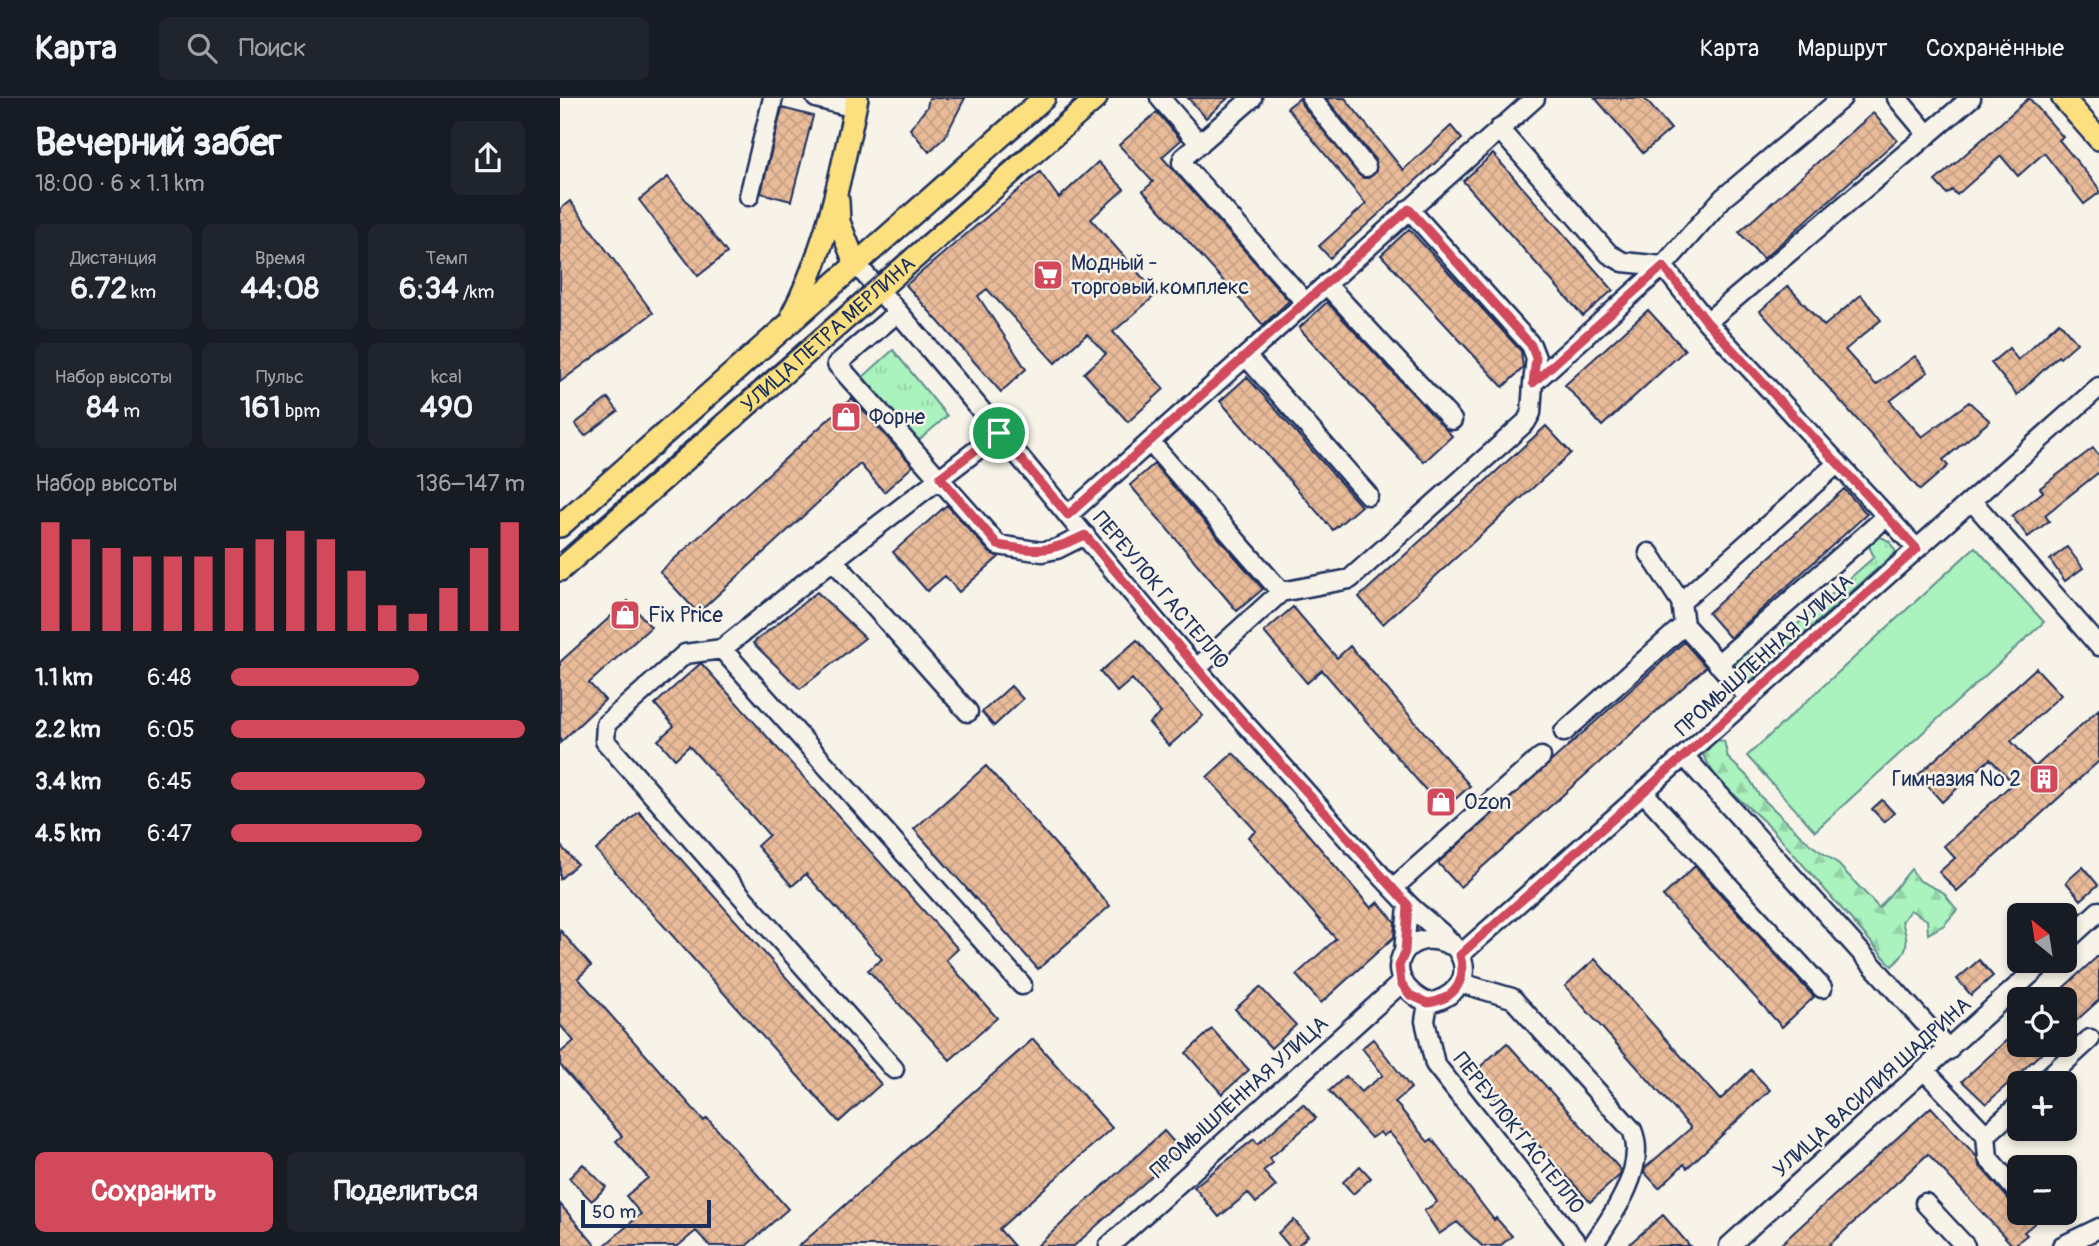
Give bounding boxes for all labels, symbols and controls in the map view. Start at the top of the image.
search box [159,17,649,80]
text: Карта [35,28,117,69]
icon: search [183,29,221,67]
text: Поиск [239,32,307,64]
text: Карта [1700,34,1759,63]
text: Маршрут [1797,34,1888,63]
text: Сохранённые [1926,34,2064,63]
text: Вечерний забег [35,119,282,167]
button: share [451,121,525,195]
text: 18:00 · 6 × 1.1 km [35,169,205,198]
text: Дистанция [70,246,156,270]
text: Время [255,246,305,270]
text: Темп [426,246,468,270]
street label: УЛИЦА ПЕТРА МЕРЛИНА [735,250,921,418]
place label: Модный - торговый комплекс [1071,250,1249,301]
supermarket icon: Модный - торговый комплекс [1031,258,1065,292]
text: 6.72 [71,270,127,307]
text: 44:08 [241,270,319,307]
text: 6:34 [399,270,459,307]
text: km [127,280,156,304]
text: /km [459,280,494,304]
text: Набор высоты [55,365,172,389]
text: Пульс [256,365,304,389]
text: kcal [431,365,462,389]
text: 84 [87,389,119,426]
text: 161 [240,389,281,426]
text: 490 [420,389,473,426]
text: m [119,399,140,423]
text: bpm [281,399,320,423]
shop icon: Форне [829,400,863,434]
pin [969,403,1029,463]
place label: Форне [869,404,926,431]
icon: arrive [980,414,1018,452]
text: Набор высоты [35,469,177,498]
text: 136–147 m [416,469,525,498]
street label: ПЕРЕУЛОК ГАСТЕЛЛО [1087,506,1235,675]
street label: ПРОМЫШЛЕННАЯ УЛИЦА [1670,568,1859,743]
shop icon: Fix Price [608,598,642,632]
place label: Fix Price [648,602,724,629]
text: 1.1 km [35,663,93,692]
text: 6:48 [147,663,191,692]
text: 2.2 km [35,715,101,744]
text: 6:05 [147,715,195,744]
building icon: Гимназия № 2 [2027,762,2061,796]
place label: Гимназия № 2 [1892,766,2021,793]
text: 3.4 km [35,767,101,796]
text: 6:45 [147,767,192,796]
shop icon: Ozon [1424,785,1458,819]
place label: Ozon [1464,789,1511,816]
text: 4.5 km [35,819,101,848]
text: 6:47 [147,819,192,848]
north arrow [2007,903,2077,973]
map controls [2007,903,2077,1225]
button: locate [2007,987,2077,1057]
street label: УЛИЦА ВАСИЛИЯ ШАДРИНА [1768,991,1977,1183]
street label: ПРОМЫШЛЕННАЯ УЛИЦА [1145,1010,1334,1185]
street label: ПЕРЕУЛОК ГАСТЕЛЛО [1447,1047,1590,1220]
button: + [2007,1071,2077,1141]
button: Сохранить [35,1152,273,1232]
button: Поделиться [287,1152,525,1232]
button: − [2007,1155,2077,1225]
scale bar [581,1197,710,1229]
text: 50 m [592,1200,636,1224]

